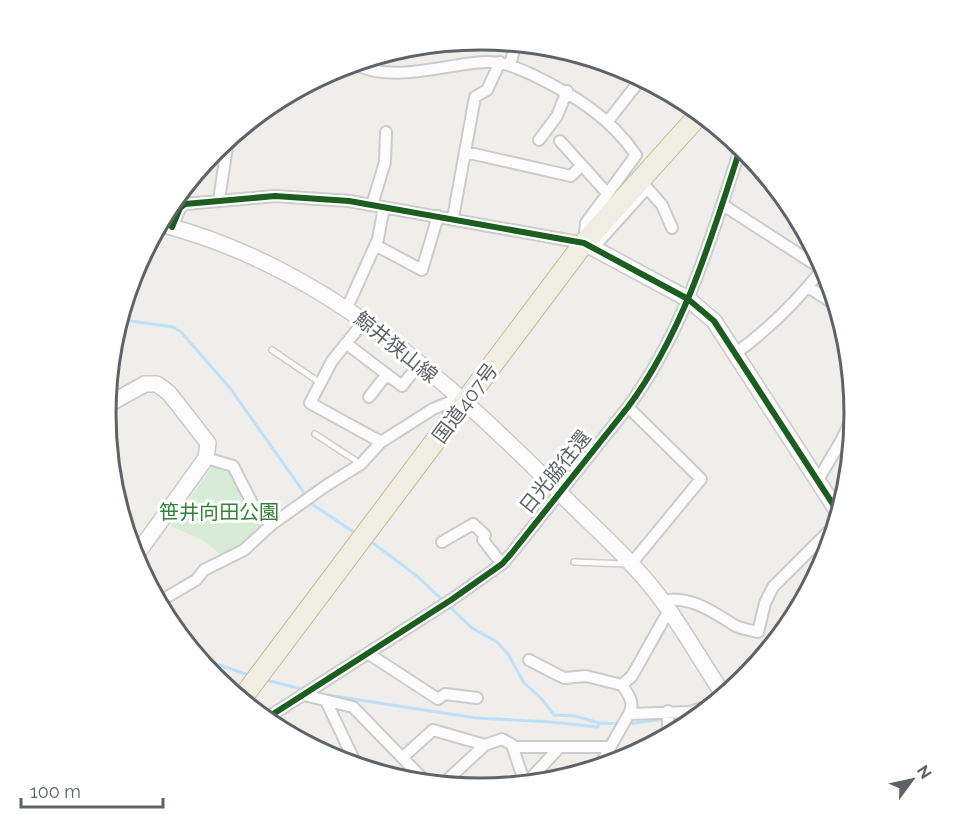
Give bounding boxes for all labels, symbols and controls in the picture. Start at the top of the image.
street label: 鯨井狭山線 [350,306,442,388]
street label: 国道407号 [427,358,503,448]
street label: 日光脇往還 [514,426,596,518]
park label: 笹井向田公園 [159,500,279,524]
north arrow [882,750,942,810]
text: N [913,762,935,782]
scale bar [21,771,164,809]
text: 100 m [30,781,81,802]

